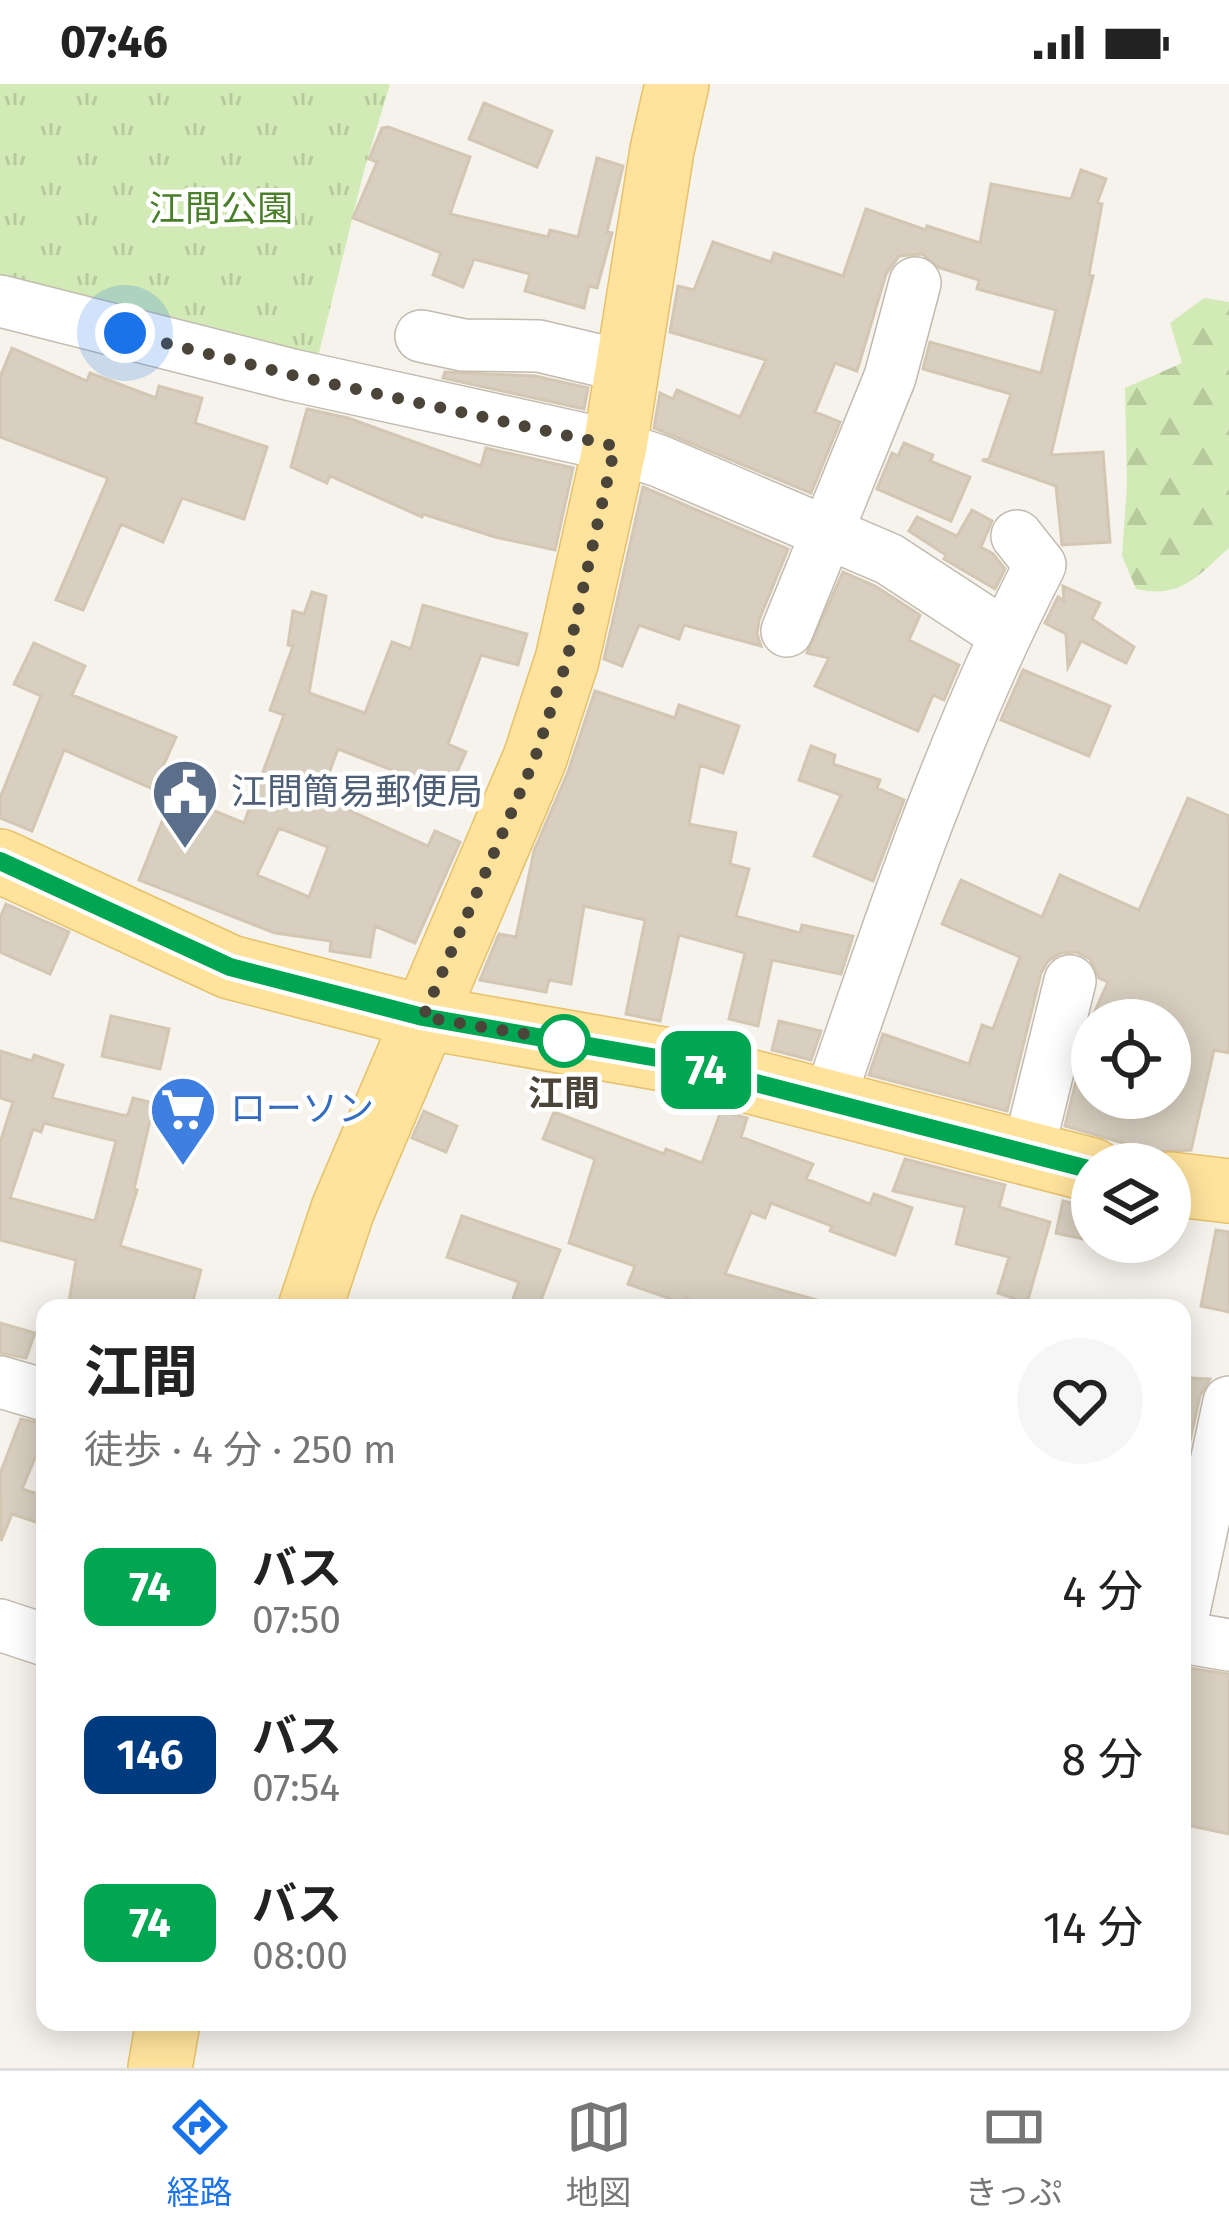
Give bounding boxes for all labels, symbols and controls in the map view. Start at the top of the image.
text: 07:46 [60,15,168,69]
park label: 江間公園 [149,187,293,231]
your location [95,303,155,363]
public building icon: 江間簡易郵便局 [150,757,220,851]
place label: 江間簡易郵便局 [231,770,483,814]
map controls [1071,999,1191,1263]
button: locate [1071,999,1191,1119]
marker: 江間 [539,1016,589,1066]
line badge: 74 [652,1031,760,1109]
text: 74 [685,1045,727,1095]
place label: 江間 [528,1072,600,1116]
supermarket icon: ローソン [148,1074,218,1168]
place label: ローソン [230,1087,374,1131]
button: layers [1071,1143,1191,1263]
button: heart [1017,1338,1143,1464]
text: 江間 [84,1339,198,1407]
text: 徒歩 · 4 分 · 250 m [84,1427,397,1473]
text: バス [252,1542,342,1596]
text: 74 [129,1562,171,1612]
text: 4 分 [1062,1565,1143,1619]
text: 07:50 [252,1597,341,1643]
text: バス [252,1710,342,1764]
text: 146 [117,1730,183,1780]
text: 8 分 [1061,1733,1143,1787]
text: 07:54 [252,1765,340,1811]
text: バス [252,1878,342,1932]
text: 74 [129,1898,171,1948]
text: 14 分 [1043,1901,1143,1955]
text: 08:00 [252,1933,348,1979]
tab: 経路 [167,2094,233,2214]
tab: 地図 [566,2094,632,2214]
tab: きっぷ [965,2094,1062,2214]

